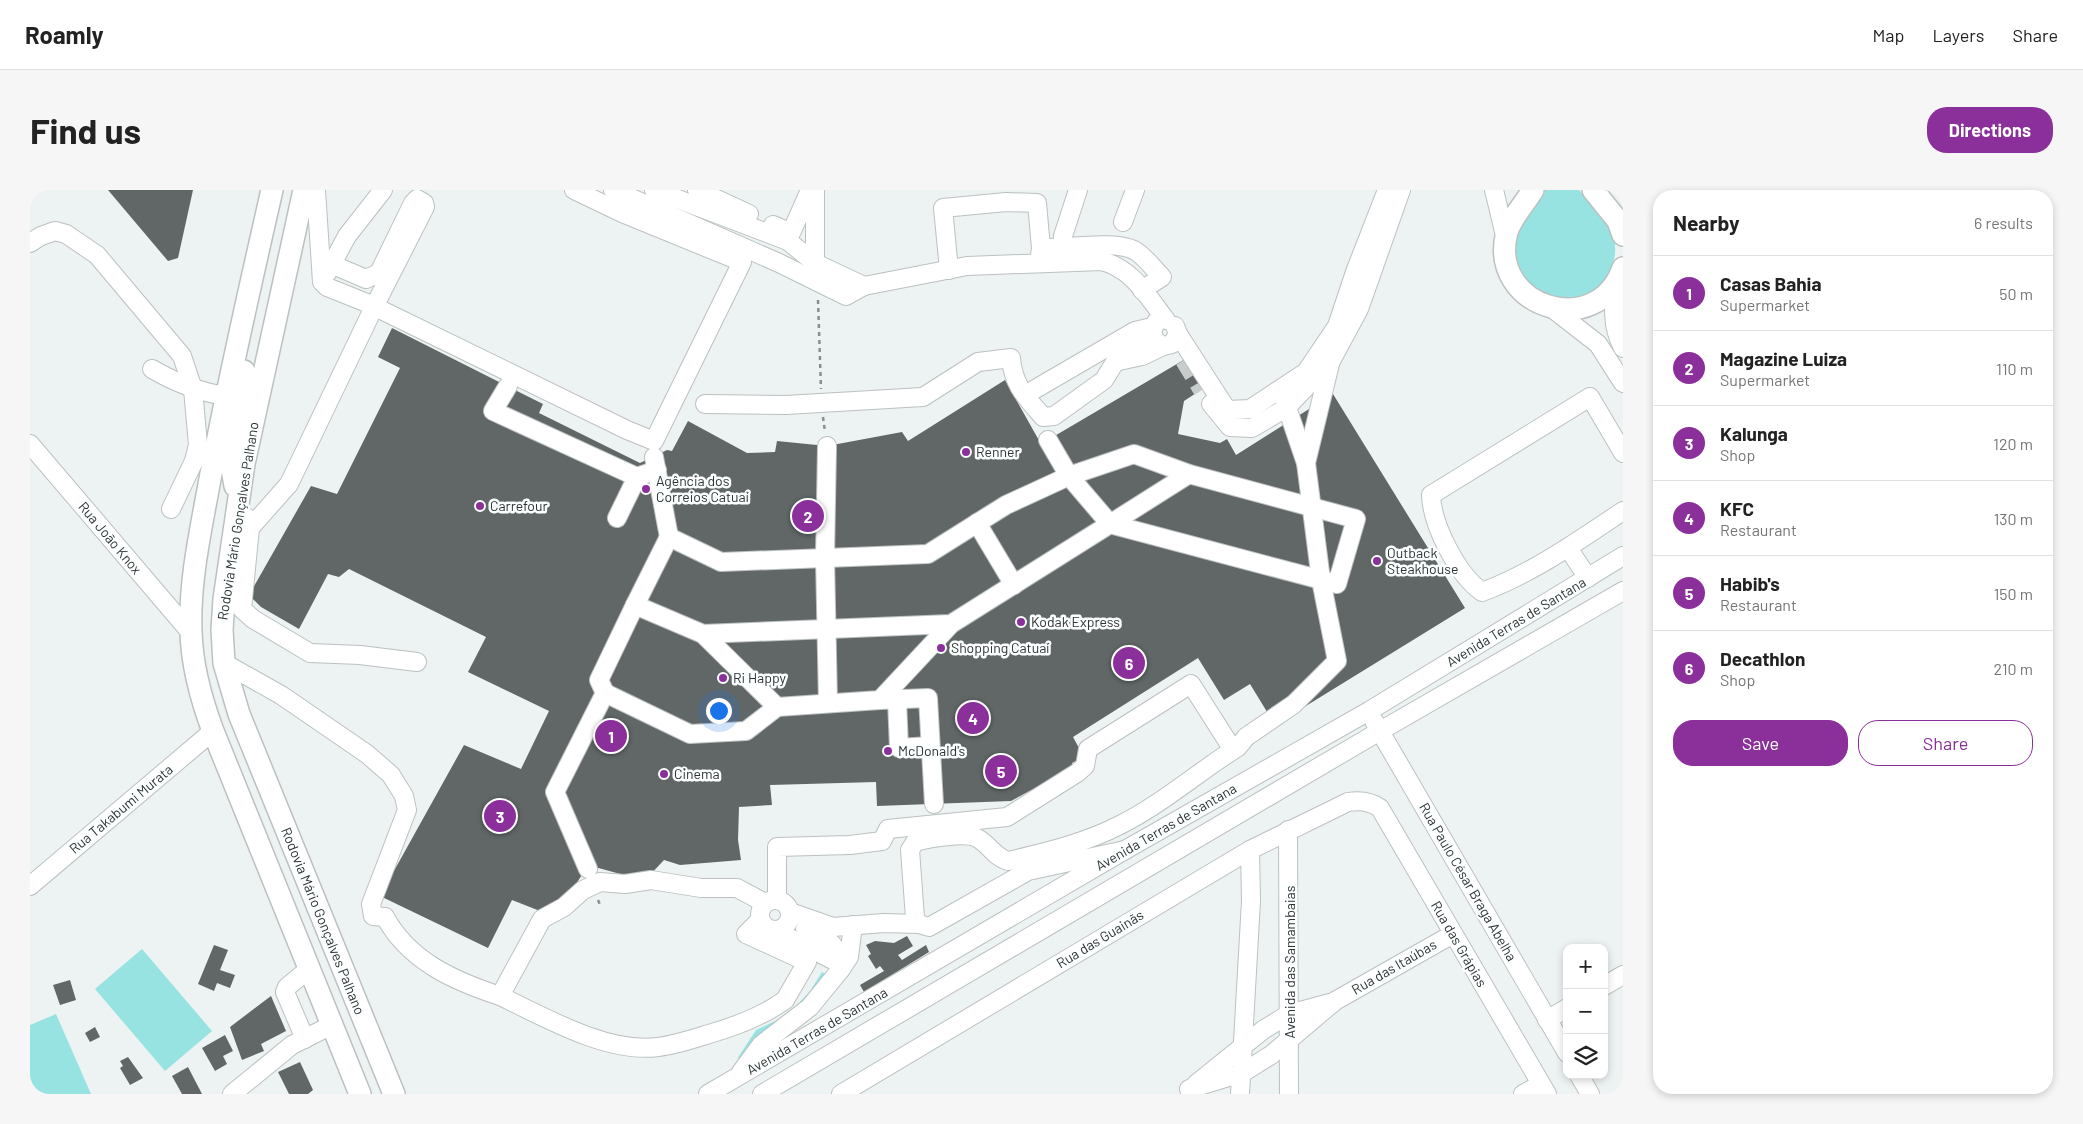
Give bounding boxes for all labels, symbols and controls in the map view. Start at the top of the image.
text: Roamly [25,20,104,49]
text: Map [1872,24,1904,46]
text: Layers [1932,24,1985,46]
text: Share [2013,24,2058,46]
button: Directions [1927,107,2053,153]
text: Find us [30,109,141,151]
text: Nearby [1673,210,1739,235]
text: 6 results [1974,213,2033,232]
text: Casas Bahia [1720,272,1821,295]
text: 1 [1686,284,1692,303]
text: 50 m [1999,284,2033,303]
text: Supermarket [1720,295,1810,314]
text: Magazine Luiza [1720,347,1847,370]
text: 2 [1685,359,1693,378]
text: 110 m [1996,359,2033,378]
text: Supermarket [1720,370,1810,389]
street label: Rodovia Mário Gonçalves Palhano [213,421,262,621]
text: Kalunga [1720,422,1788,445]
text: 3 [1685,434,1693,453]
text: 120 m [1993,434,2033,453]
place label: Renner [976,443,1020,460]
text: Shop [1720,445,1755,464]
marker: Renner [960,446,972,458]
place label: Agência dos Correios Catuaí [656,472,749,505]
marker: Agência dos Correios Catuaí [640,483,652,495]
place label: Carrefour [490,497,548,514]
pin: 2 [792,497,824,535]
text: KFC [1720,497,1754,520]
street label: Rua João Knox [75,498,146,578]
marker: Carrefour [474,500,486,512]
text: 4 [1684,509,1694,528]
text: 130 m [1994,509,2033,528]
text: Restaurant [1720,520,1797,539]
place label: Outback Steakhouse [1387,544,1458,577]
marker: Outback Steakhouse [1371,555,1383,567]
text: Habib's [1720,572,1780,595]
street label: Avenida Terras de Santana [1443,573,1589,670]
text: 5 [1685,584,1693,603]
text: 150 m [1994,584,2033,603]
text: Restaurant [1720,595,1797,614]
place label: Kodak Express [1031,613,1120,630]
marker: Kodak Express [1015,616,1027,628]
place label: Shopping Catuaí [951,639,1049,656]
marker: Shopping Catuaí [935,642,947,654]
pin: 6 [1113,644,1145,682]
text: Decathlon [1720,647,1805,670]
text: 6 [1685,659,1693,678]
text: 210 m [1994,659,2033,678]
place label: Ri Happy [733,669,787,686]
text: Shop [1720,670,1755,689]
marker: Ri Happy [717,672,729,684]
your location [706,698,732,724]
pin: 4 [957,699,989,737]
pin: 1 [595,717,627,755]
button: Save [1673,720,1848,766]
button: Share [1858,720,2033,766]
place label: McDonald's [898,742,966,759]
marker: McDonald's [882,745,894,757]
pin: 5 [985,752,1017,790]
street label: Rua Takabumi Murata [65,760,176,857]
place label: Cinema [674,765,720,782]
marker: Cinema [658,768,670,780]
street label: Avenida Terras de Santana [1092,779,1239,874]
pin: 3 [484,797,516,835]
street label: Rua Paulo César Braga Abelha [1416,800,1521,964]
street label: Rodovia Mário Gonçalves Palhano [278,825,369,1017]
street label: Avenida das Samambaias [1281,885,1298,1038]
street label: Rua das Grápias [1428,898,1491,990]
street label: Rua das Guainãs [1053,906,1147,971]
street label: Rua das Itaúbas [1348,935,1440,998]
map controls [1563,944,1608,1079]
button: + [1563,944,1608,989]
street label: Avenida Terras de Santana [743,983,890,1078]
button: − [1563,989,1608,1034]
button: layers [1563,1034,1608,1079]

